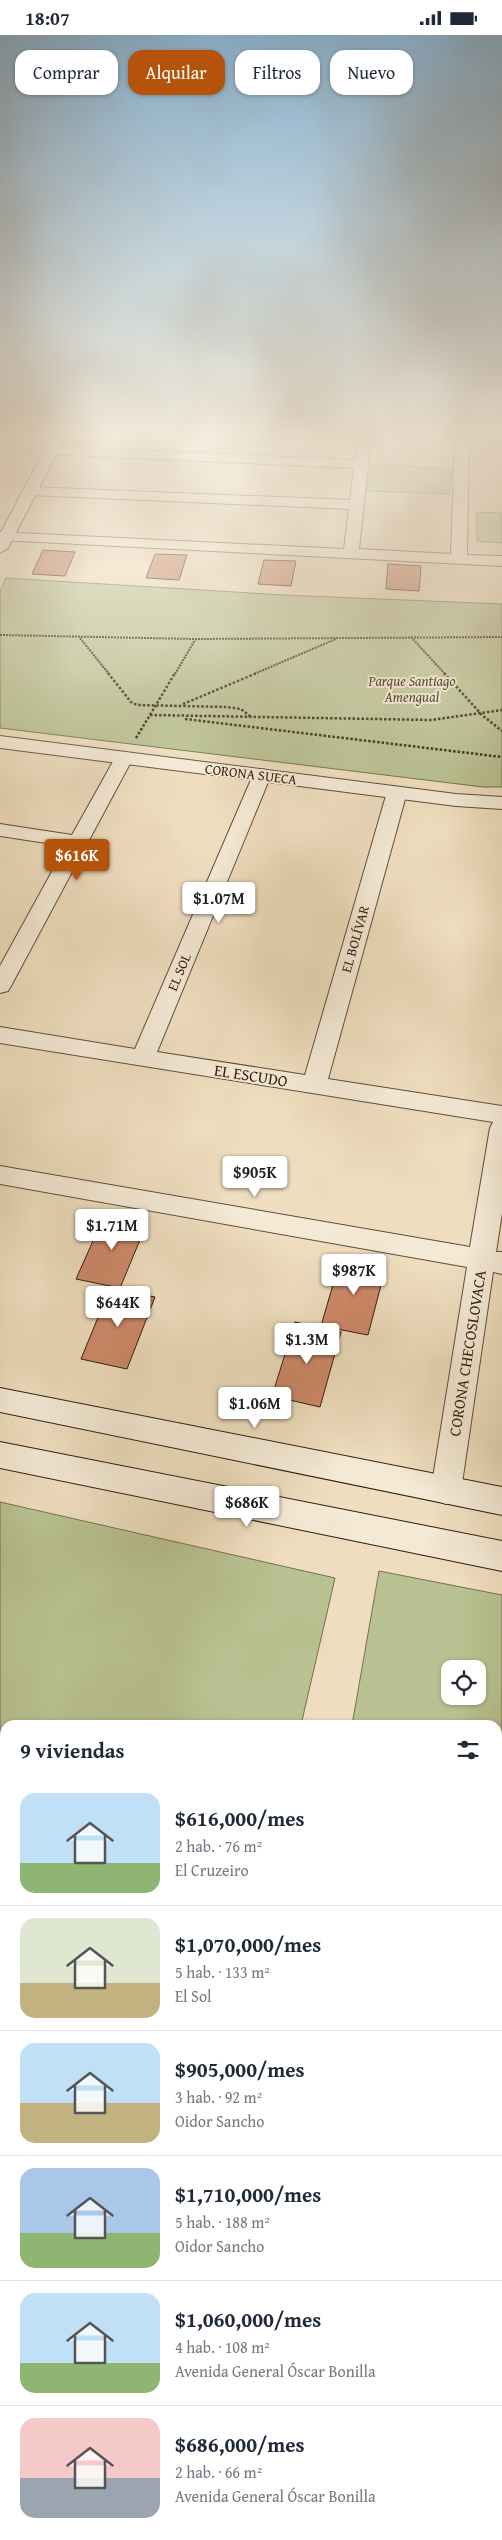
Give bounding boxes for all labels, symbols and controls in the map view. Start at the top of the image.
text: 18:07 [25,4,70,32]
chip: Comprar [15,50,118,95]
chip: Alquilar [128,50,225,95]
chip: Filtros [235,50,320,95]
chip: Nuevo [330,50,413,95]
park label: Parque Santiago Amengual [368,671,455,707]
street label: CORONA SUECA [204,758,298,790]
pin: $616K [42,839,112,881]
text: $616K [55,843,99,867]
pin: $1.07M [178,881,260,924]
text: $1.07M [193,886,245,910]
street label: EL BOLÍVAR [336,902,374,975]
street label: EL SOL [162,950,196,994]
street label: EL ESCUDO [213,1057,290,1093]
pin: $905K [220,1155,290,1198]
text: $905K [233,1160,277,1184]
pin: $1.71M [71,1209,153,1251]
text: $1.71M [86,1213,138,1237]
pin: $987K [319,1253,389,1296]
text: $987K [332,1258,376,1282]
street label: CORONA CHECOSLOVACA [442,1268,492,1438]
pin: $644K [83,1285,153,1328]
text: $644K [96,1290,140,1314]
pin: $1.3M [272,1323,342,1365]
text: $1.3M [285,1327,329,1351]
pin: $1.06M [214,1387,296,1429]
text: $1.06M [229,1391,281,1415]
pin: $686K [212,1485,282,1528]
text: $686K [225,1490,269,1514]
map controls [441,1660,486,1705]
button: locate [441,1660,486,1705]
text: 9 viviendas [20,1735,125,1766]
icon: filters [454,1736,482,1764]
text: $616,000/mes [175,1803,304,1834]
icon: home [60,1813,120,1873]
text: 2 hab. · 76 m² [175,1834,262,1858]
text: El Cruzeiro [175,1858,249,1882]
text: $1,070,000/mes [175,1929,321,1960]
icon: home [60,1938,120,1998]
text: 5 hab. · 133 m² [175,1960,270,1984]
text: El Sol [175,1984,212,2008]
text: $905,000/mes [175,2054,304,2085]
icon: home [60,2063,120,2123]
text: 3 hab. · 92 m² [175,2085,262,2109]
text: Oidor Sancho [175,2109,264,2133]
text: $1,710,000/mes [175,2179,321,2210]
icon: home [60,2188,120,2248]
text: 5 hab. · 188 m² [175,2210,270,2234]
text: Oidor Sancho [175,2234,264,2258]
text: $1,060,000/mes [175,2304,321,2335]
icon: home [60,2313,120,2373]
text: 4 hab. · 108 m² [175,2335,270,2359]
text: Avenida General Óscar Bonilla [175,2359,376,2383]
text: $686,000/mes [175,2429,304,2460]
icon: home [60,2438,120,2498]
text: 2 hab. · 66 m² [175,2460,262,2484]
text: Avenida General Óscar Bonilla [175,2484,376,2508]

